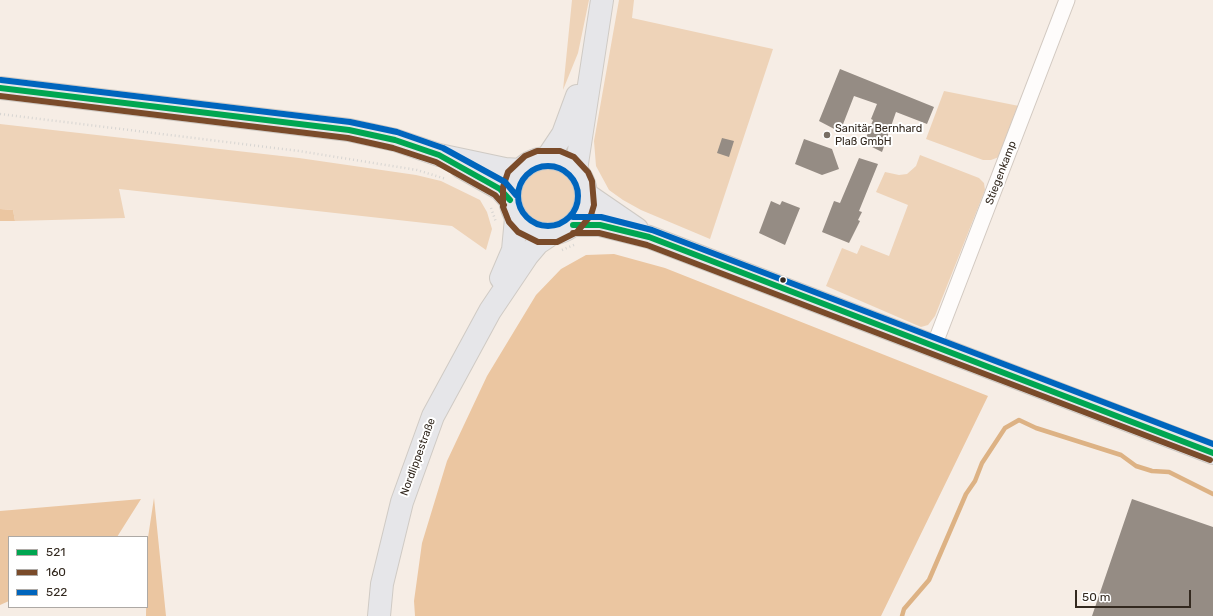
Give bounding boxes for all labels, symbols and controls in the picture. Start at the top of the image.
place label: Sanitär Bernhard Plaß GmbH [835,122,922,148]
marker: Sanitär Bernhard Plaß GmbH [822,130,832,140]
street label: Stiegenkamp [983,139,1019,207]
unlabelled marker [778,275,788,285]
street label: Nordlippestraße [398,416,438,498]
legend [8,536,148,608]
text: 521 [46,545,65,559]
text: 160 [46,565,66,579]
scale bar [1077,582,1193,608]
text: 522 [46,585,67,599]
text: 50 m [1082,590,1110,604]

